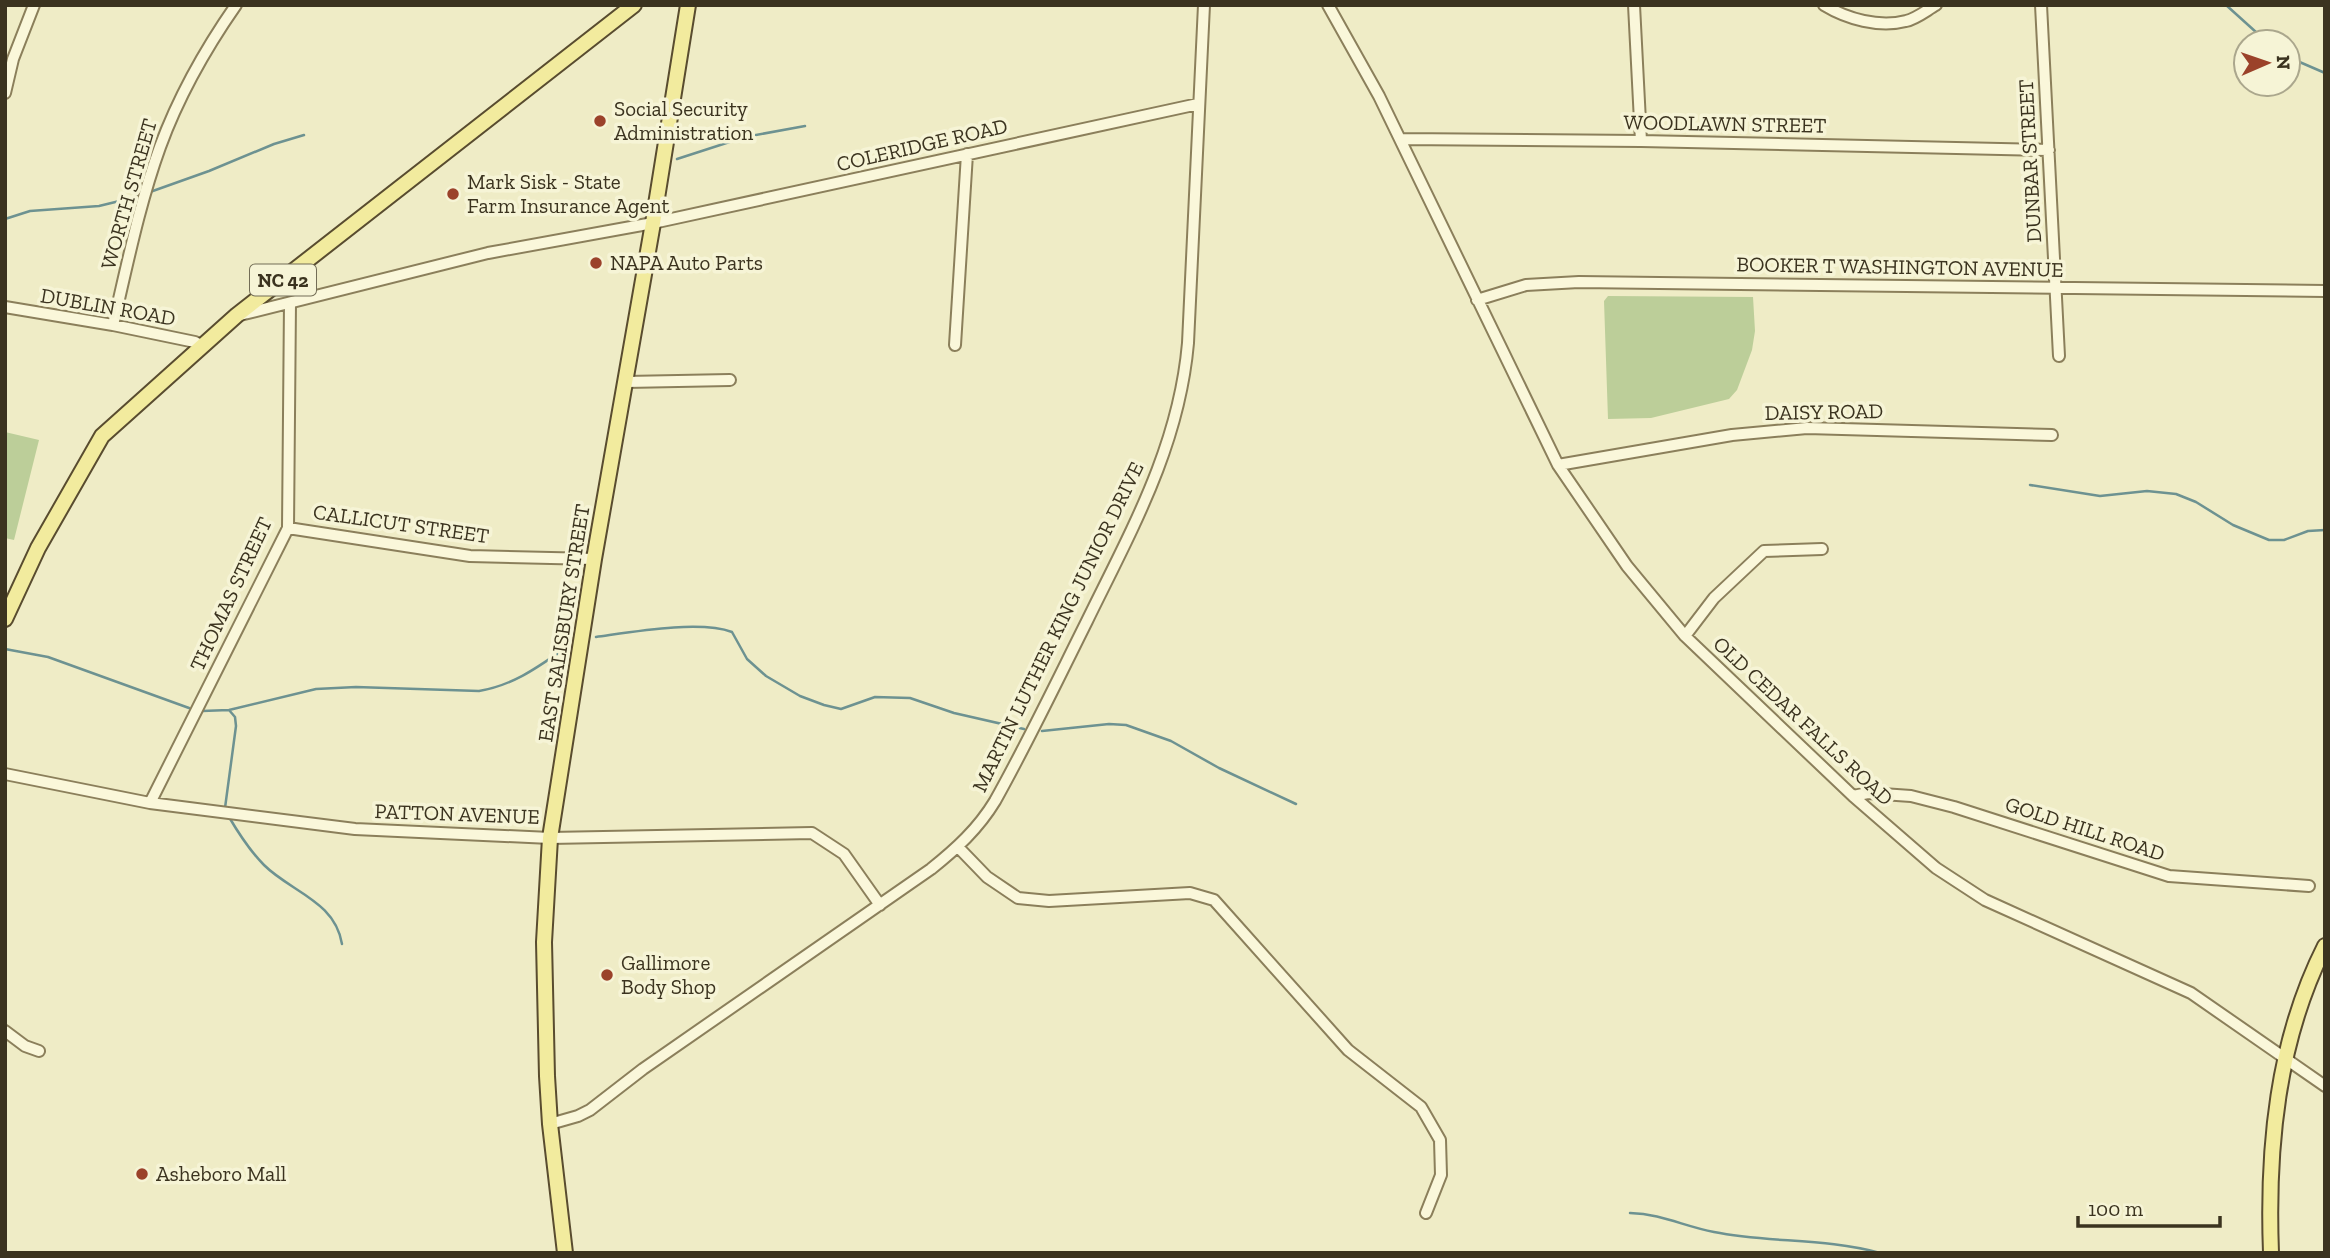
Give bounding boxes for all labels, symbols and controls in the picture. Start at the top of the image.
north arrow [2232,28,2302,98]
text: N [2272,55,2295,70]
street label: DUNBAR STREET [2013,79,2046,243]
place label: Social Security Administration [614,96,753,145]
street label: WOODLAWN STREET [1623,109,1827,138]
marker: Social Security Administration [592,113,608,129]
street label: COLERIDGE ROAD [834,113,1010,176]
street label: WORTH STREET [95,116,162,272]
place label: Mark Sisk - State Farm Insurance Agent [467,169,670,218]
marker: Mark Sisk - State Farm Insurance Agent [445,186,461,202]
place label: NAPA Auto Parts [610,250,763,275]
street label: BOOKER T WASHINGTON AVENUE [1736,251,2064,282]
marker: NAPA Auto Parts [588,255,604,271]
road number: NC 42 [250,264,316,296]
street label: DUBLIN ROAD [39,282,178,331]
street label: DAISY ROAD [1764,398,1884,425]
street label: MARTIN LUTHER KING JUNIOR DRIVE [967,458,1149,796]
street label: CALLICUT STREET [311,499,491,548]
street label: EAST SALISBURY STREET [532,502,595,744]
street label: THOMAS STREET [184,513,277,675]
street label: OLD CEDAR FALLS ROAD [1708,631,1898,810]
street label: GOLD HILL ROAD [2002,791,2168,866]
street label: PATTON AVENUE [374,798,540,829]
place label: Gallimore Body Shop [621,950,716,999]
marker: Gallimore Body Shop [599,967,615,983]
place label: Asheboro Mall [156,1161,287,1186]
marker: Asheboro Mall [134,1166,150,1182]
scale bar [2078,1184,2220,1228]
text: 100 m [2088,1196,2143,1221]

